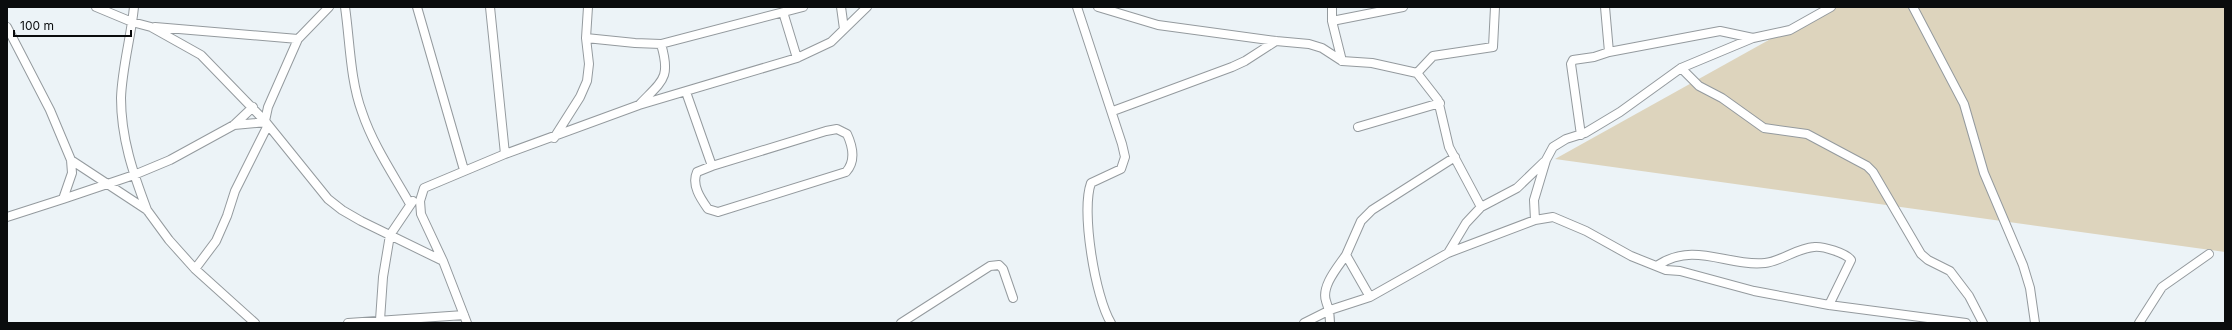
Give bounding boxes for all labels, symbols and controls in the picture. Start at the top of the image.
scale bar [14,12,131,38]
text: 100 m [20,18,54,33]

